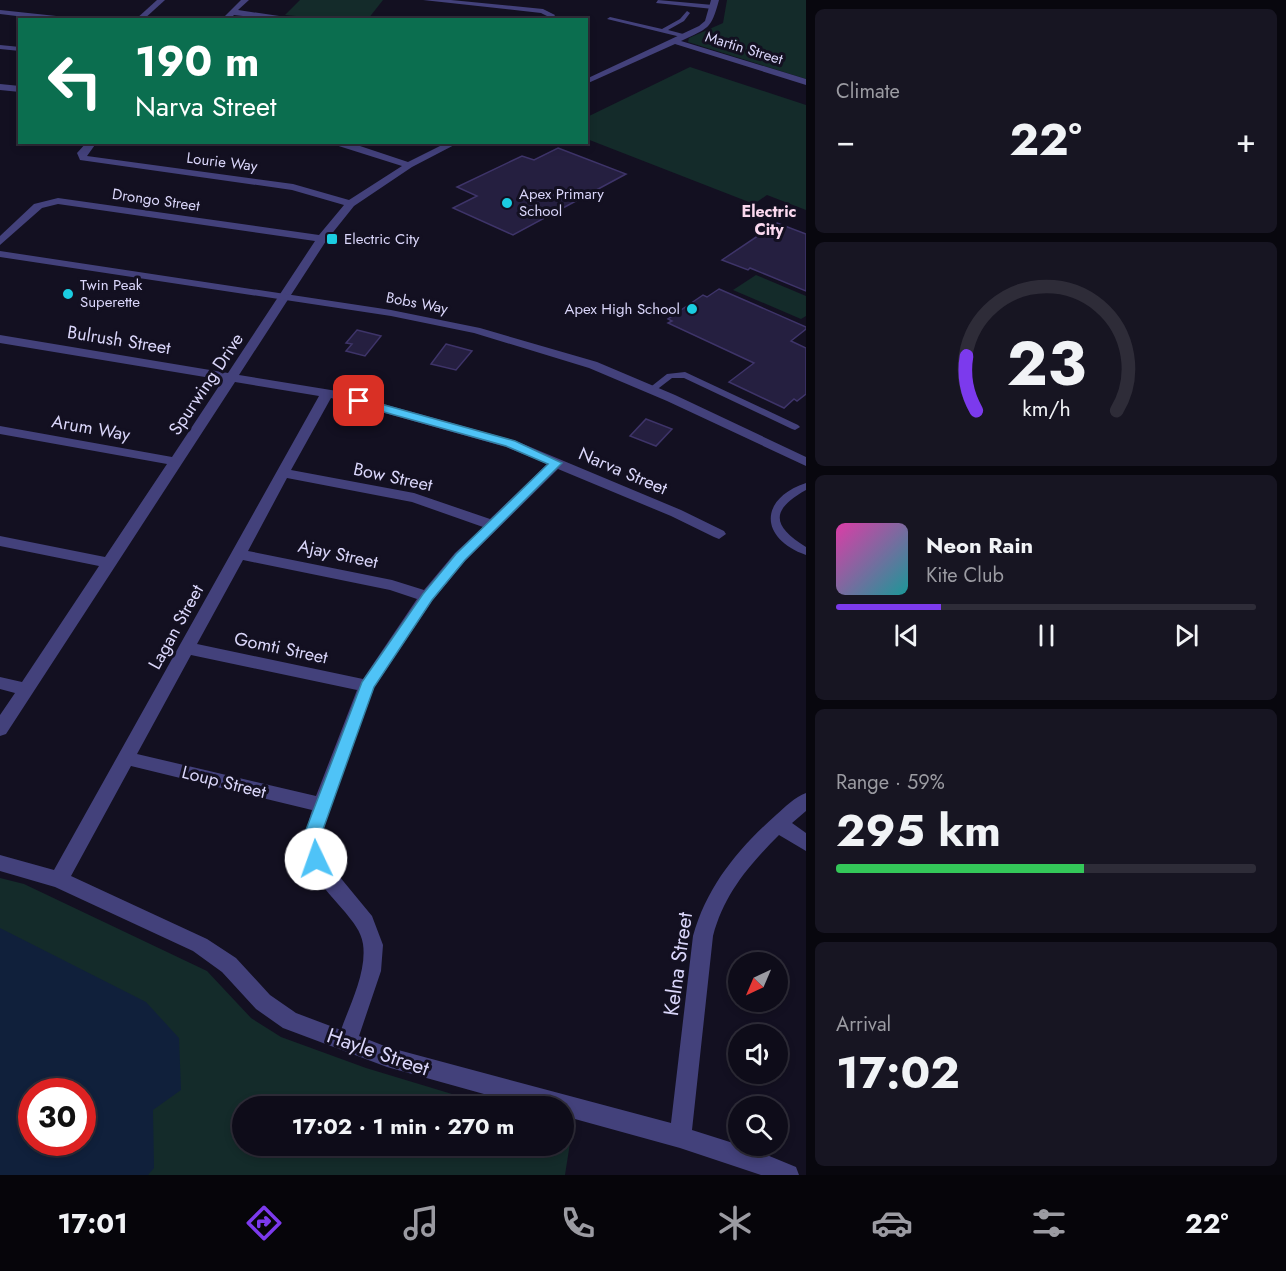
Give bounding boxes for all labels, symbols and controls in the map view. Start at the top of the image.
street label: Martin Street [702,26,786,70]
text: 190 m [135,31,259,92]
icon: left [36,42,114,120]
text: Climate [836,77,900,106]
text: Narva Street [135,87,276,126]
text: 22° [1009,107,1082,172]
text: − [836,117,855,164]
text: + [1236,117,1256,164]
street label: Lourie Way [185,147,259,177]
street label: Drongo Street [111,183,202,217]
place label: Apex Primary School [519,183,604,222]
marker: Apex Primary School [500,196,514,210]
district label: Electric City [741,200,797,241]
place label: Electric City [344,228,420,250]
marker: Electric City [325,232,339,246]
place label: Twin Peak Superette [80,274,143,313]
street label: Bobs Way [384,286,450,320]
marker: Twin Peak Superette [61,287,75,301]
place label: Apex High School [565,298,680,320]
marker: Apex High School [685,302,699,316]
text: 23 [1006,318,1086,408]
street label: Bulrush Street [65,319,173,361]
street label: Spurwing Drive [162,328,250,440]
pin [333,375,384,426]
icon: arrive [342,384,375,417]
text: km/h [1022,394,1070,425]
street label: Arum Way [50,408,132,448]
street label: Narva Street [575,441,672,502]
street label: Bow Street [351,456,436,498]
text: Neon Rain [926,529,1033,561]
street label: Ajay Street [296,533,381,575]
text: Kite Club [926,561,1004,590]
street label: Lagan Street [142,579,210,674]
icon: previous [890,619,923,652]
icon: pause [1030,619,1063,652]
icon: next [1170,619,1203,652]
street label: Gomti Street [232,625,331,671]
street label: Loup Street [179,759,270,805]
text: Range · 59% [836,768,945,797]
text: 295 km [836,798,1001,863]
position arrow [284,827,348,891]
street label: Kelna Street [656,910,700,1018]
north arrow [728,952,788,1012]
map controls [728,952,788,1156]
text: Arrival [836,1010,891,1039]
street label: Hayle Street [323,1021,433,1083]
button: sound [728,1024,788,1084]
text: 17:02 [836,1040,960,1105]
speed limit sign: 30 [18,1078,96,1156]
button: search [728,1096,788,1156]
text: 17:02 · 1 min · 270 m [292,1110,514,1142]
icon: directions [243,1202,285,1244]
icon: music [400,1202,442,1244]
icon: phone [557,1202,599,1244]
icon: climate [714,1202,756,1244]
icon: car [871,1202,913,1244]
icon: filters [1028,1202,1070,1244]
text: 17:01 [58,1204,128,1243]
text: 22° [1185,1204,1228,1243]

